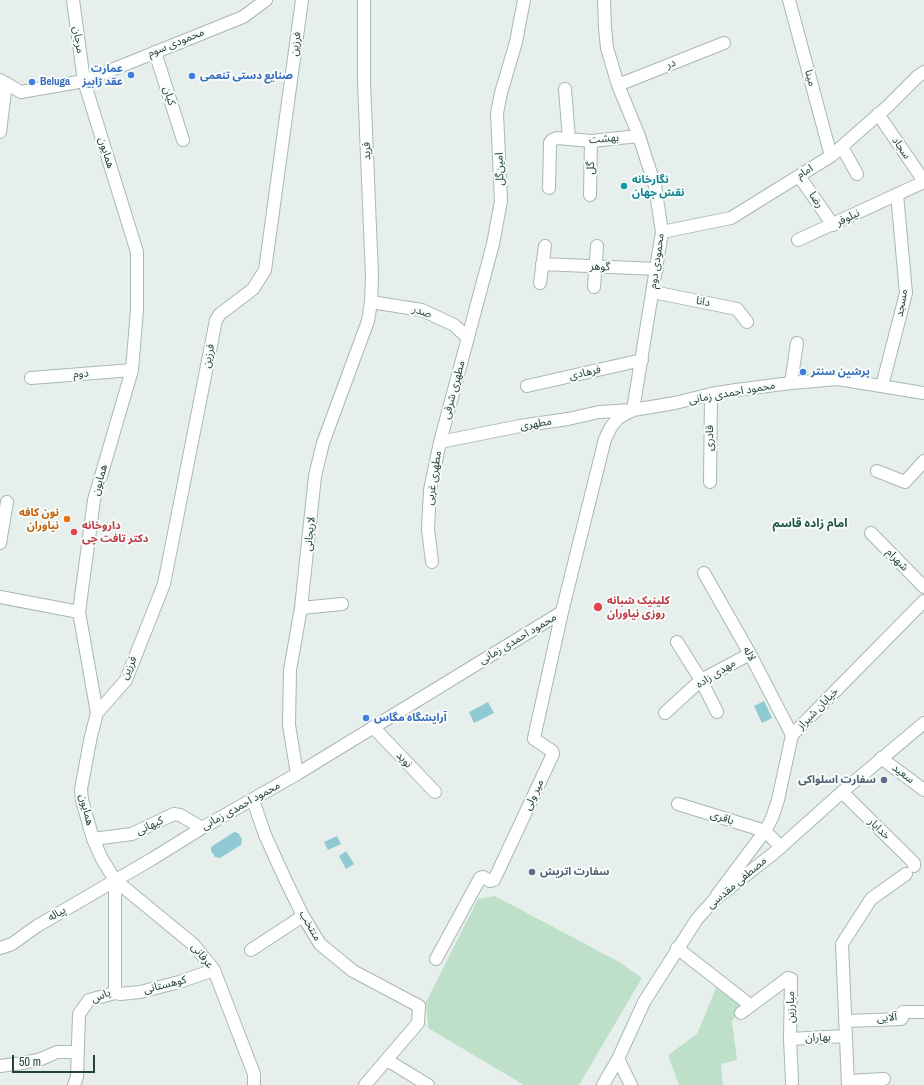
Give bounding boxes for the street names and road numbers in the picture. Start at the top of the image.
street label: مرجان [70,26,86,54]
street label: محمودی سوم [146,26,206,60]
street label: فرزین [288,31,304,57]
street label: در [664,56,678,72]
street label: مینا [801,68,819,88]
street label: کیان [160,85,178,107]
street label: بهشت [589,131,619,147]
street label: سجاد [889,134,913,162]
street label: همایون [95,136,117,170]
street label: فرید [360,142,374,160]
street label: امین‌گل [493,152,507,186]
street label: گل [584,161,598,175]
street label: امام [794,162,816,182]
street label: رضا [806,189,826,211]
street label: نیلوفر [834,207,862,229]
street label: محمودی دوم [647,232,667,290]
street label: گوهر [590,260,610,274]
street label: مسجد [893,288,911,318]
street label: دانا [695,294,711,310]
street label: صدر [411,303,433,321]
street label: فرزین [200,343,218,369]
street label: مطهری شرقی [440,359,468,421]
street label: فرهادی [568,363,602,383]
street label: دوم [73,367,89,381]
street label: محمود احمدی زمانی [688,379,776,407]
street label: مطهری [519,415,553,433]
street label: قادری [703,425,717,451]
street label: مطهری غربی [423,450,445,506]
street label: همایون [89,463,111,497]
street label: لاریجانی [302,516,318,552]
street label: شهرام [883,546,911,574]
street label: محمود احمدی زمانی [477,611,559,667]
street label: لاله [740,644,758,664]
street label: فرزین [118,654,140,682]
street label: مهدی زاده [694,657,738,691]
street label: خیابان شیراز [795,685,841,733]
street label: نوید [393,749,415,771]
street label: سعید [889,761,917,787]
street label: میر ولی [521,777,547,813]
street label: محمود احمدی زمانی [199,779,283,833]
street label: همایون [76,793,96,827]
street label: باقری [709,808,735,828]
street label: کیهانی [134,814,166,838]
street label: خدایار [865,815,893,843]
street label: مصطفی مقدسی [704,854,770,912]
street label: پیاله [46,904,68,924]
street label: منتخب [296,909,324,943]
street label: عرفانی [188,941,216,971]
street label: کوهستانی [142,973,188,997]
street label: یاس [89,986,113,1006]
street label: مبارزین [784,991,798,1023]
street label: آلایی [876,1011,898,1025]
street label: بهاران [805,1031,831,1045]

